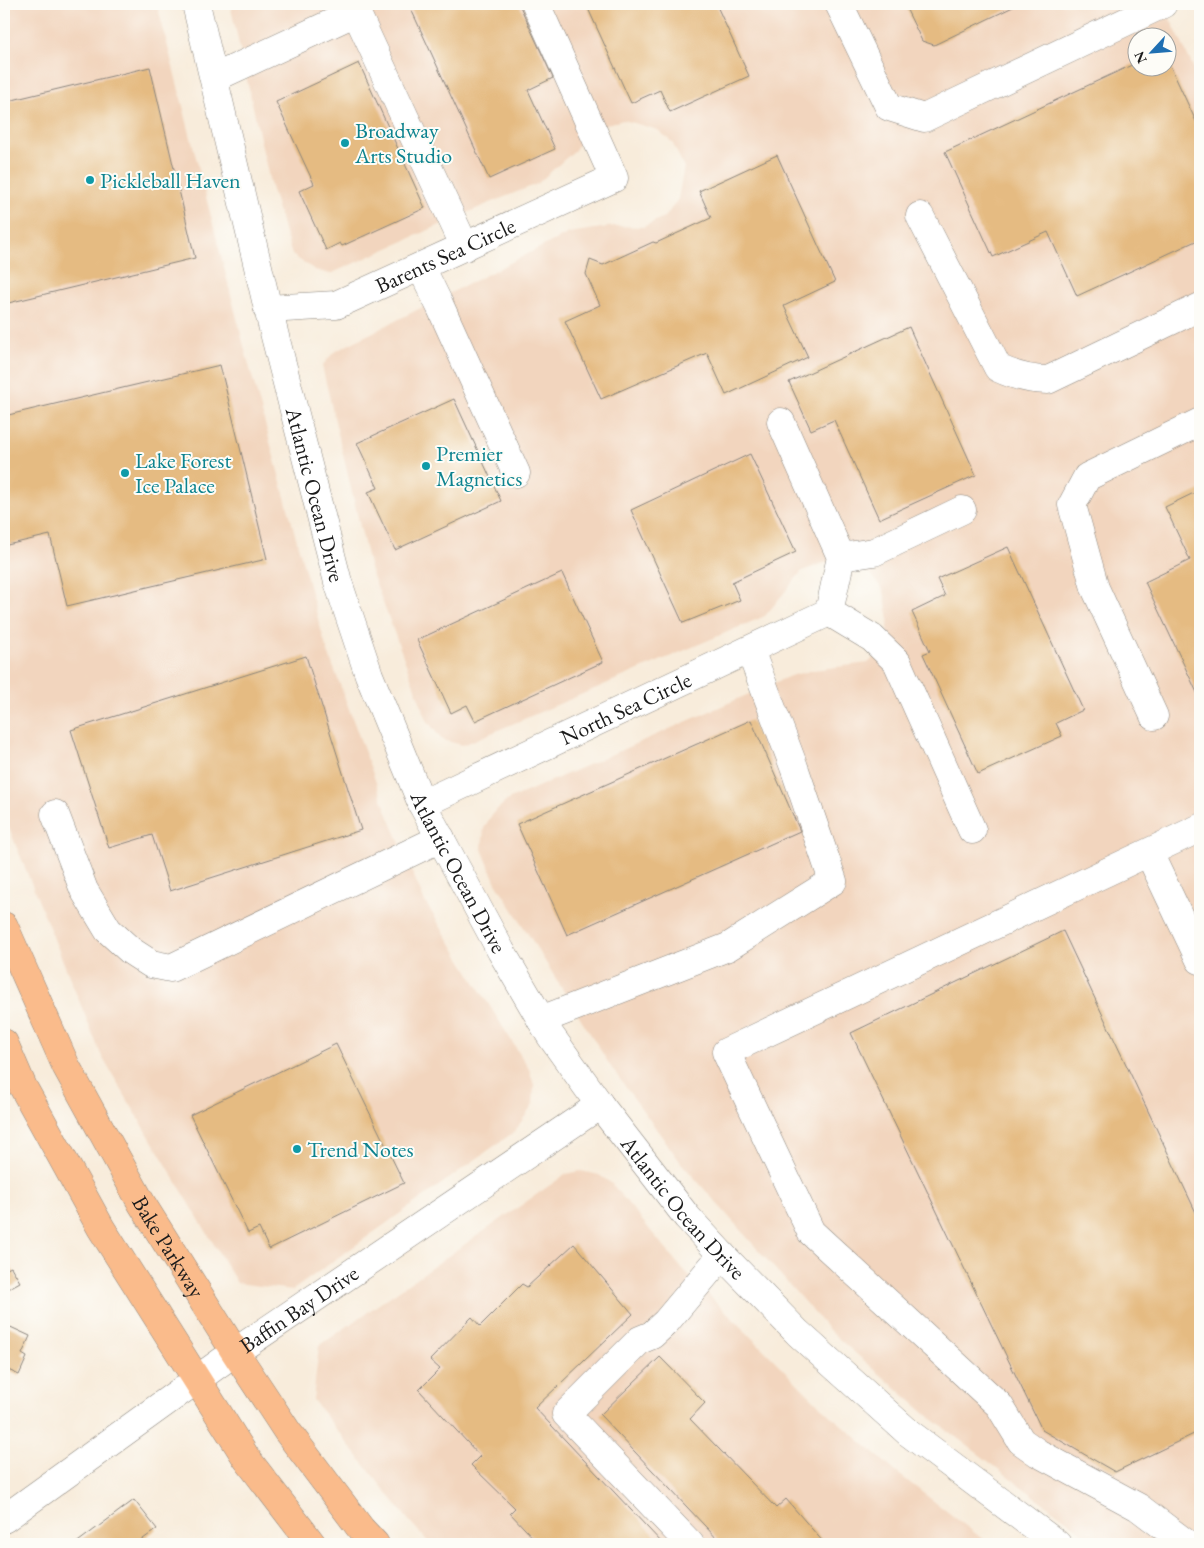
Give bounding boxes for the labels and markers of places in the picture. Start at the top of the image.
place label: Broadway Arts Studio [354,116,452,170]
marker: Broadway Arts Studio [339,137,351,149]
place label: Pickleball Haven [100,166,241,195]
marker: Pickleball Haven [84,174,96,186]
place label: Premier Magnetics [436,439,522,493]
place label: Lake Forest Ice Palace [135,446,231,500]
marker: Premier Magnetics [420,460,432,472]
marker: Lake Forest Ice Palace [119,467,131,479]
place label: Trend Notes [307,1135,414,1164]
marker: Trend Notes [291,1143,303,1155]

